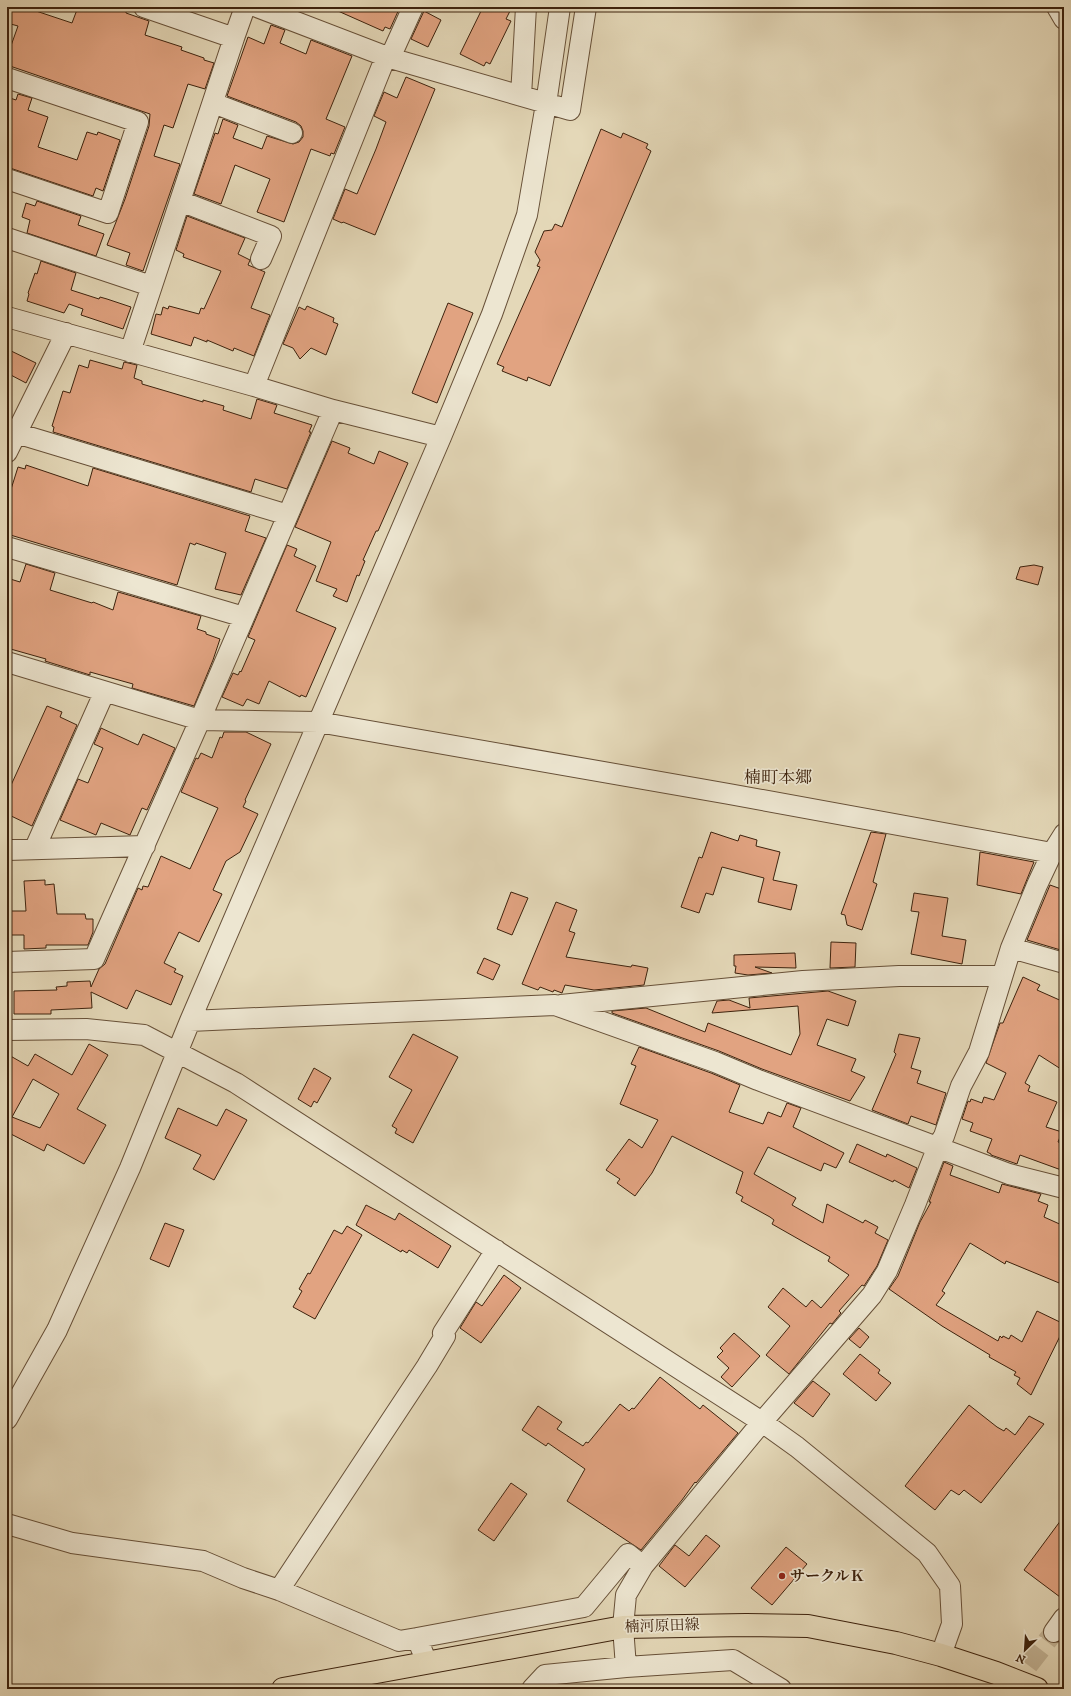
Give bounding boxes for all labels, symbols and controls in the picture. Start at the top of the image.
district label: 楠町本郷 [744,767,812,789]
place label: サークルＫ [790,1567,865,1586]
marker: サークルＫ [777,1571,787,1581]
street label: 楠河原田線 [624,1615,700,1637]
north arrow [1005,1630,1045,1670]
text: N [1014,1650,1028,1666]

